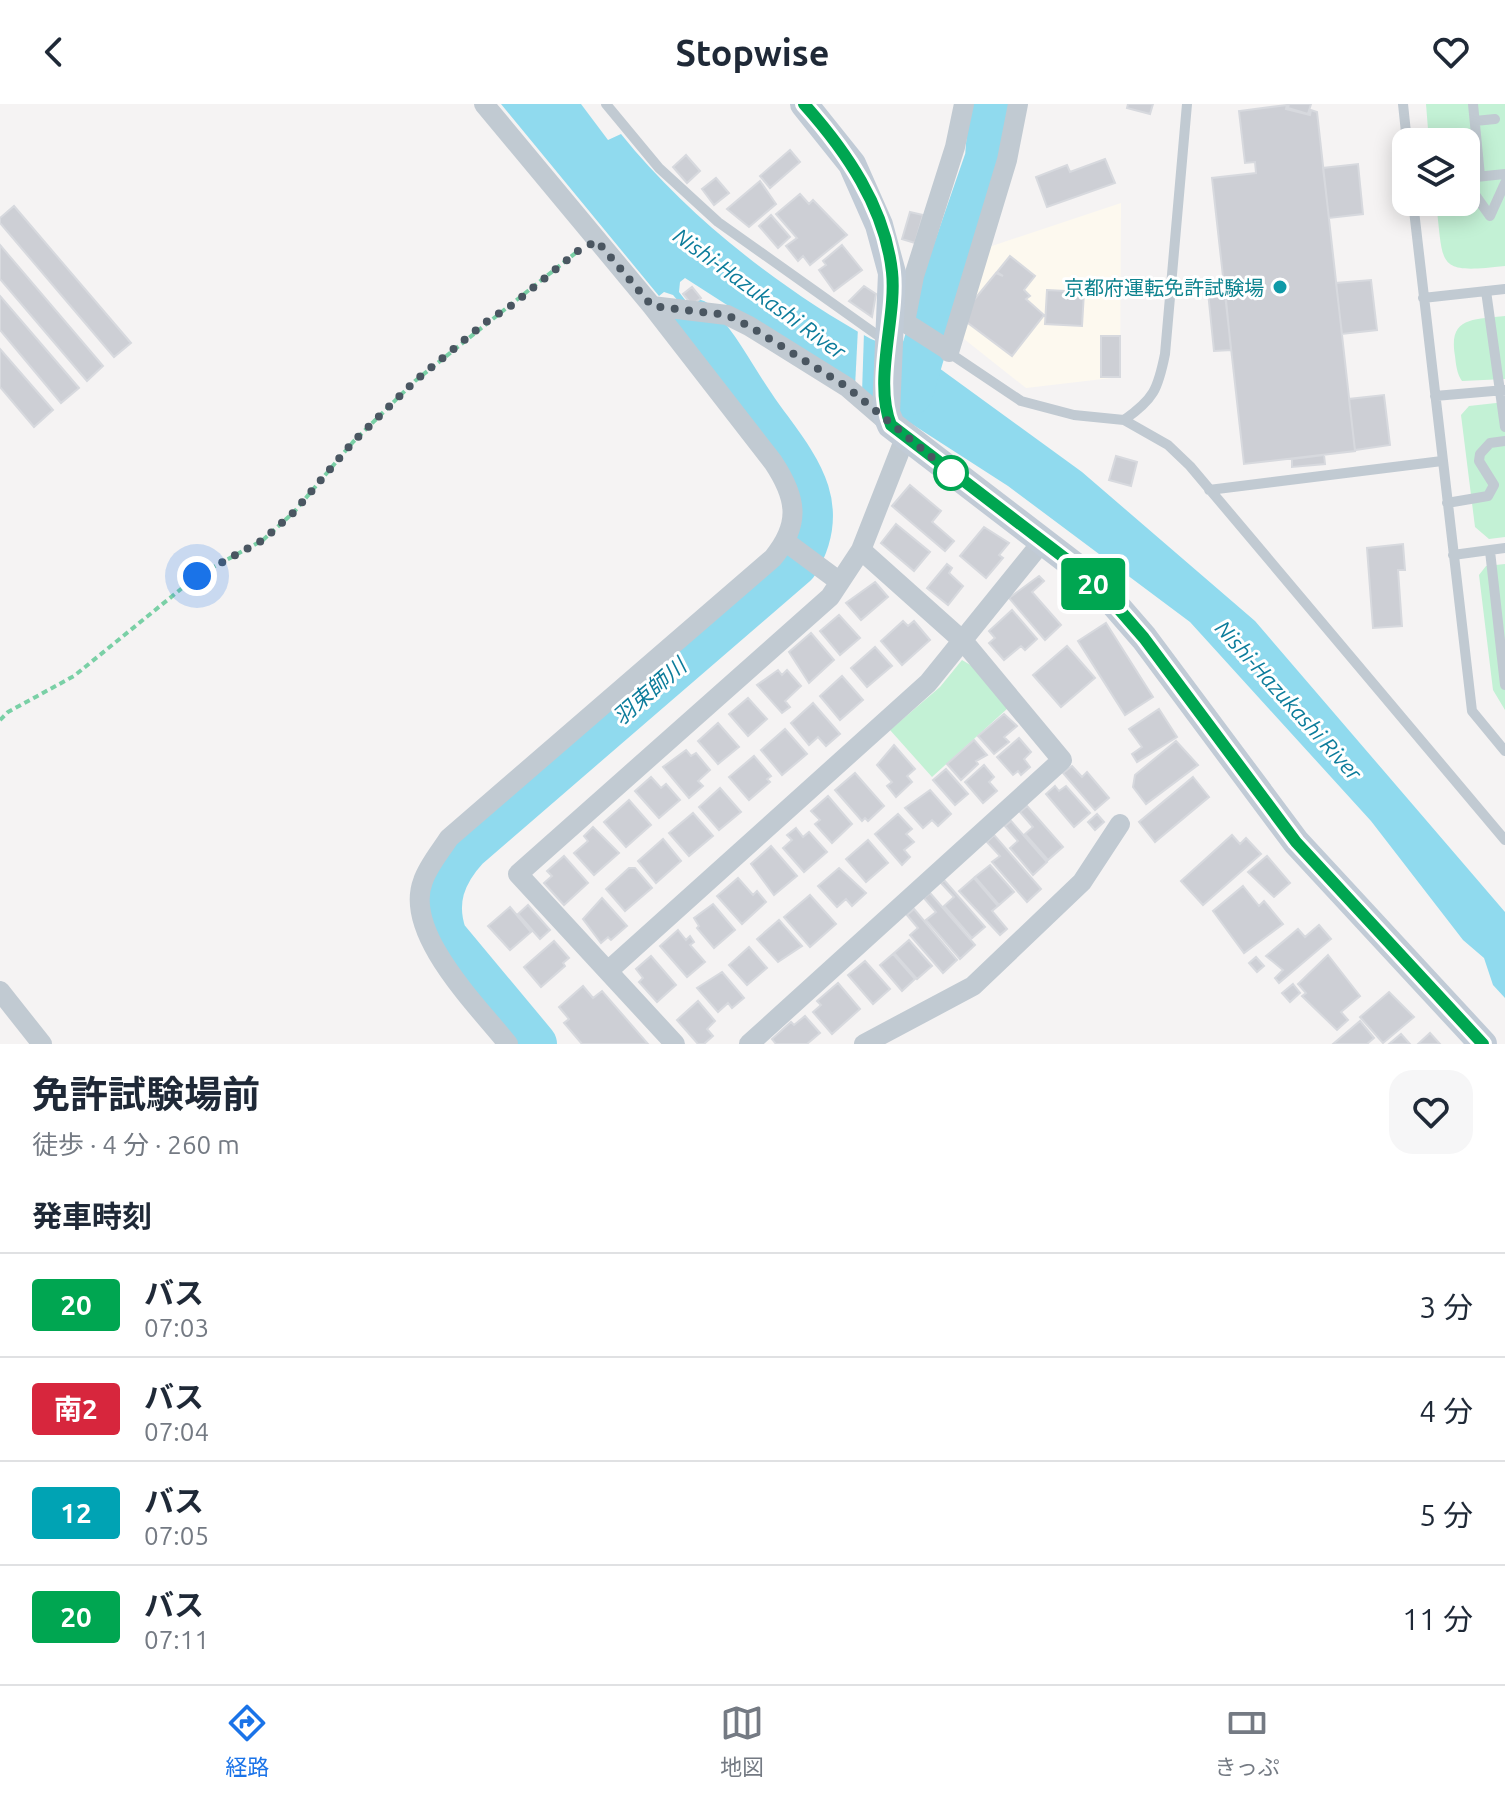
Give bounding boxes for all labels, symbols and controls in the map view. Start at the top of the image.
icon: back [32,30,76,74]
icon: heart [1429,30,1473,74]
text: Stopwise [675,32,830,73]
map controls [1392,128,1480,216]
button: layers [1392,128,1480,216]
water label: Nishi-Hazukashi River [669,222,851,364]
place label: 京都府運転免許試験場 [1064,276,1264,299]
marker: 京都府運転免許試験場 [1271,278,1289,296]
unlabelled marker [934,456,968,490]
your location [177,556,217,596]
line badge: 20 [1057,558,1129,610]
text: 20 [1077,568,1109,599]
water label: Nishi-Hazukashi River [1211,615,1368,785]
water label: 羽束師川 [608,651,692,729]
button: heart [1389,1070,1473,1154]
text: 免許試験場前 [32,1073,260,1115]
text: 徒歩 · 4 分 · 260 m [32,1130,240,1159]
text: 発車時刻 [32,1199,152,1233]
text: バス [144,1276,204,1310]
text: 20 [60,1289,92,1320]
text: 3 分 [1419,1290,1473,1324]
text: 07:03 [144,1313,209,1342]
text: バス [144,1380,204,1414]
text: 南2 [54,1393,98,1424]
text: 4 分 [1419,1394,1473,1428]
text: 07:04 [144,1417,209,1446]
text: バス [144,1484,204,1518]
text: 12 [60,1497,92,1528]
text: 5 分 [1419,1498,1473,1532]
text: 07:05 [144,1521,209,1550]
text: バス [144,1588,204,1622]
text: 20 [60,1601,92,1632]
text: 11 分 [1402,1602,1473,1636]
text: 07:11 [144,1625,209,1654]
tab: 経路 [225,1701,269,1781]
tab: 地図 [720,1701,764,1781]
tab: きっぷ [1215,1701,1280,1781]

